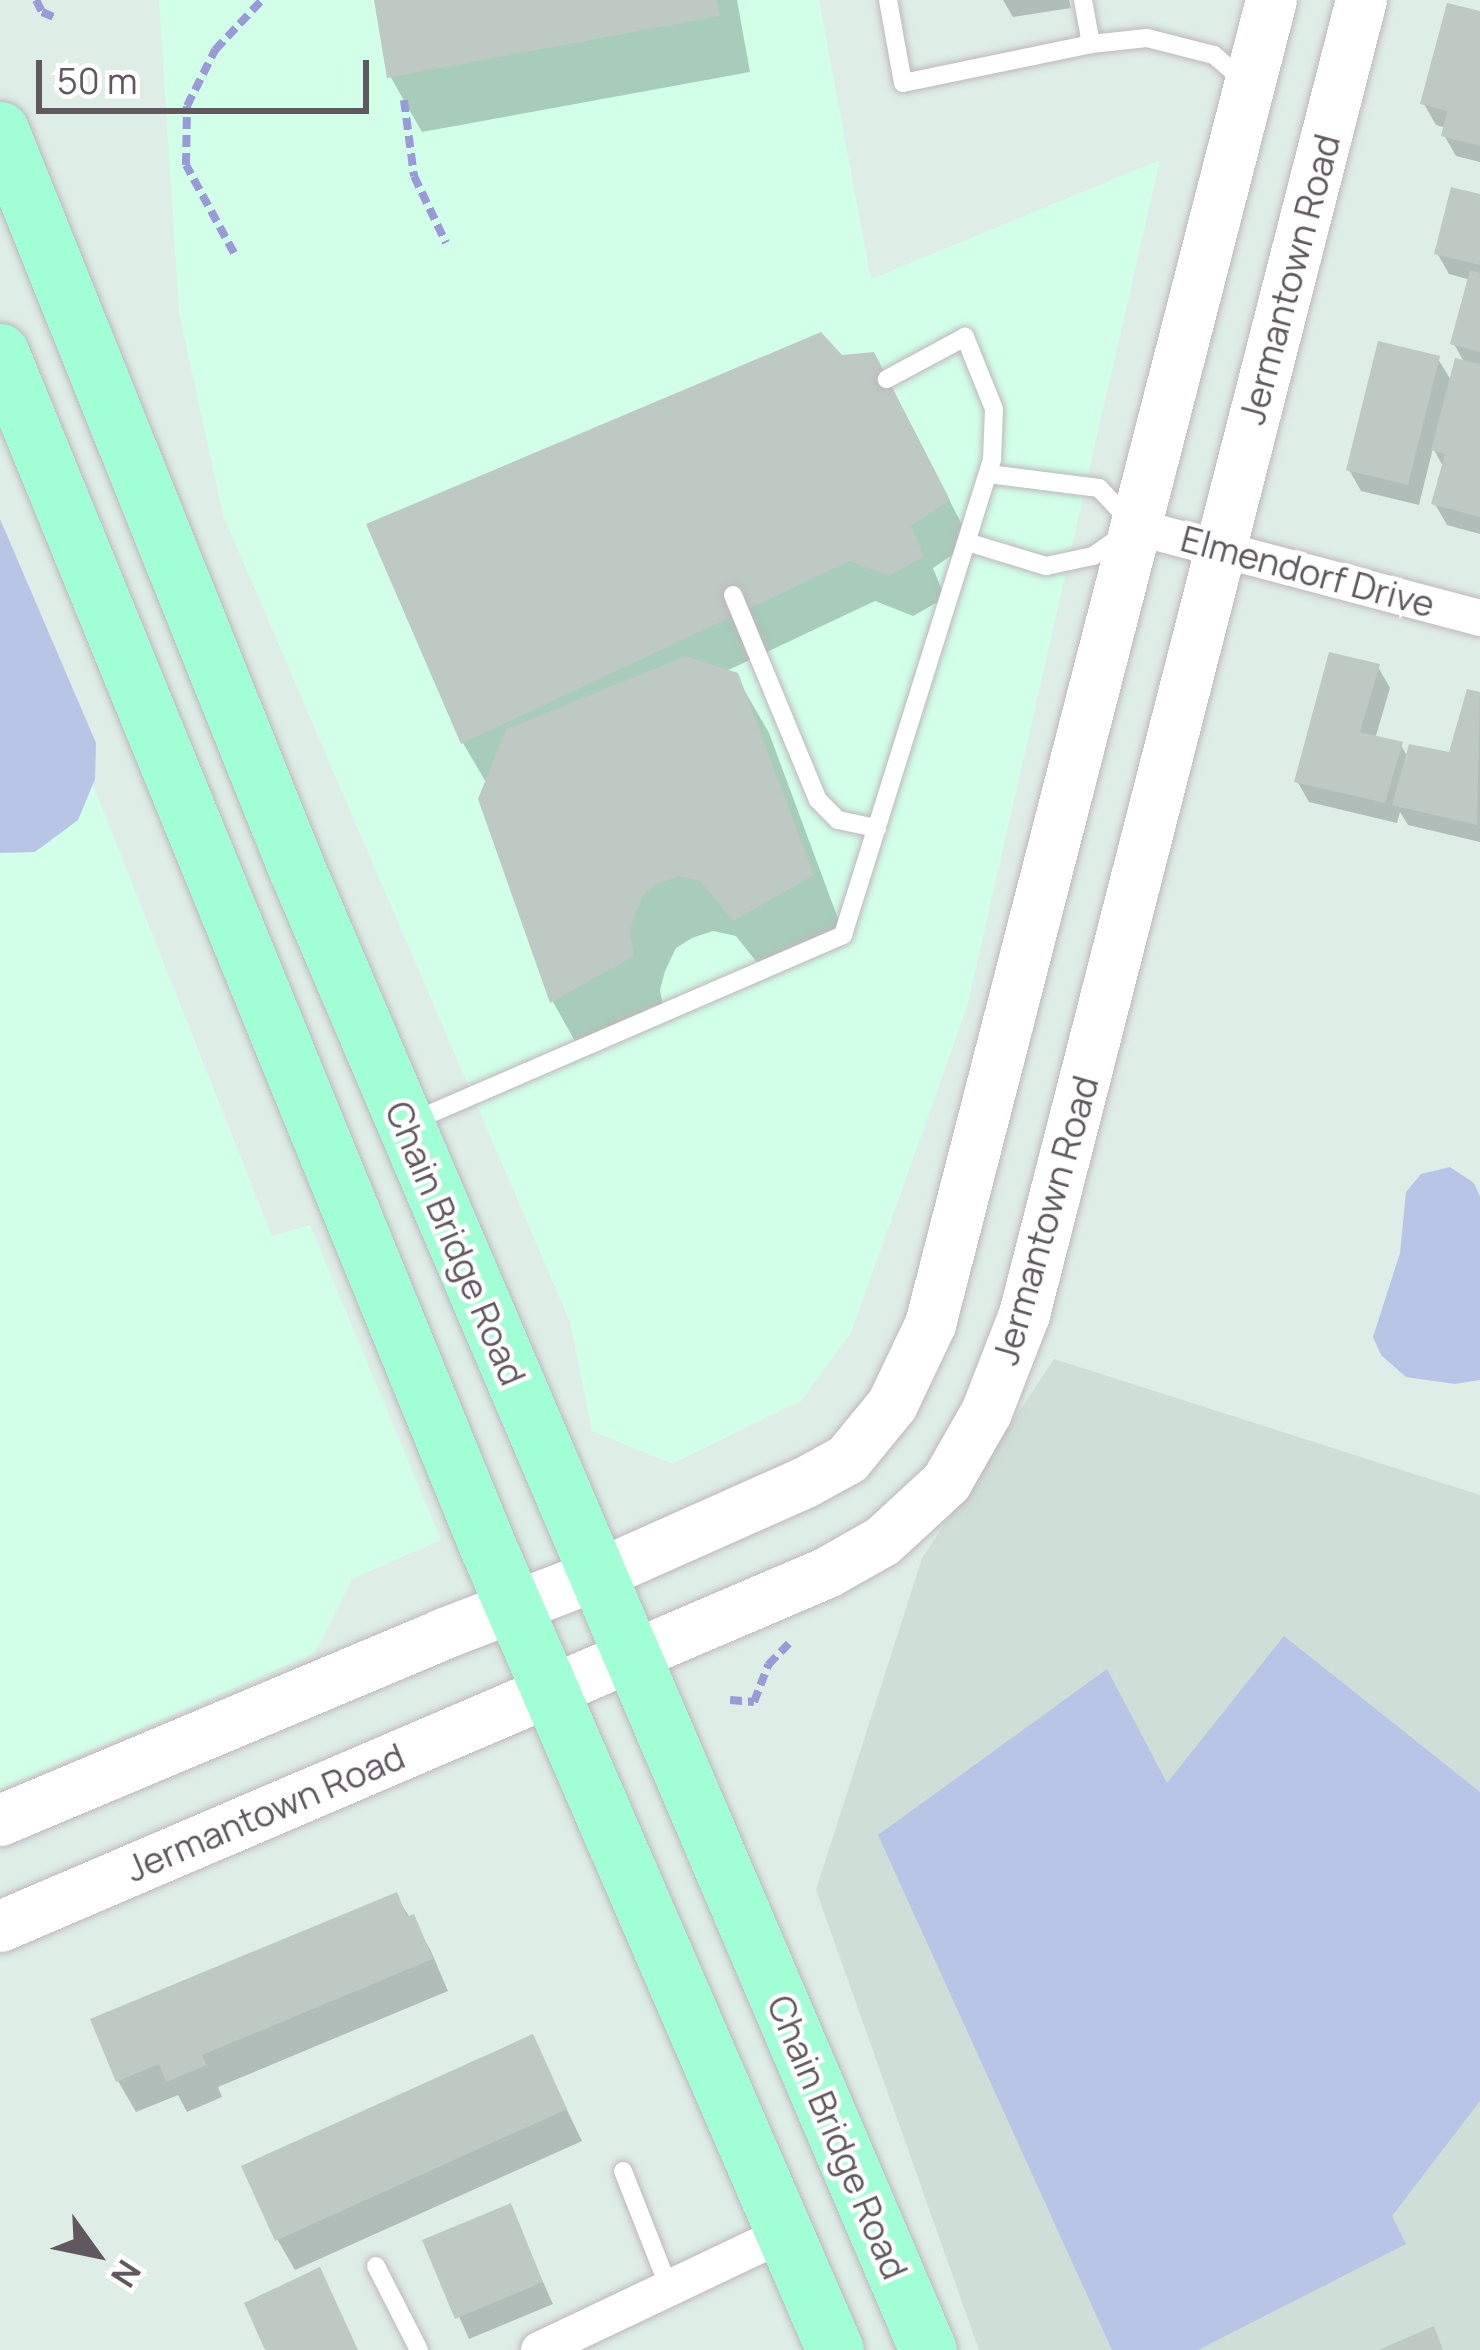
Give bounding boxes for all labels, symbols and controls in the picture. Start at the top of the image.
scale bar [42,36,375,110]
text: 50 m [57,56,137,105]
street label: Jermantown Road [1230,129,1348,429]
street label: Elmendorf Drive [1176,516,1440,626]
street label: Jermantown Road [983,1071,1107,1369]
street label: Chain Bridge Road [377,1095,535,1391]
street label: Jermantown Road [119,1734,411,1890]
street label: Chain Bridge Road [759,1989,917,2285]
north arrow [36,2194,156,2314]
text: N [101,2252,152,2296]

